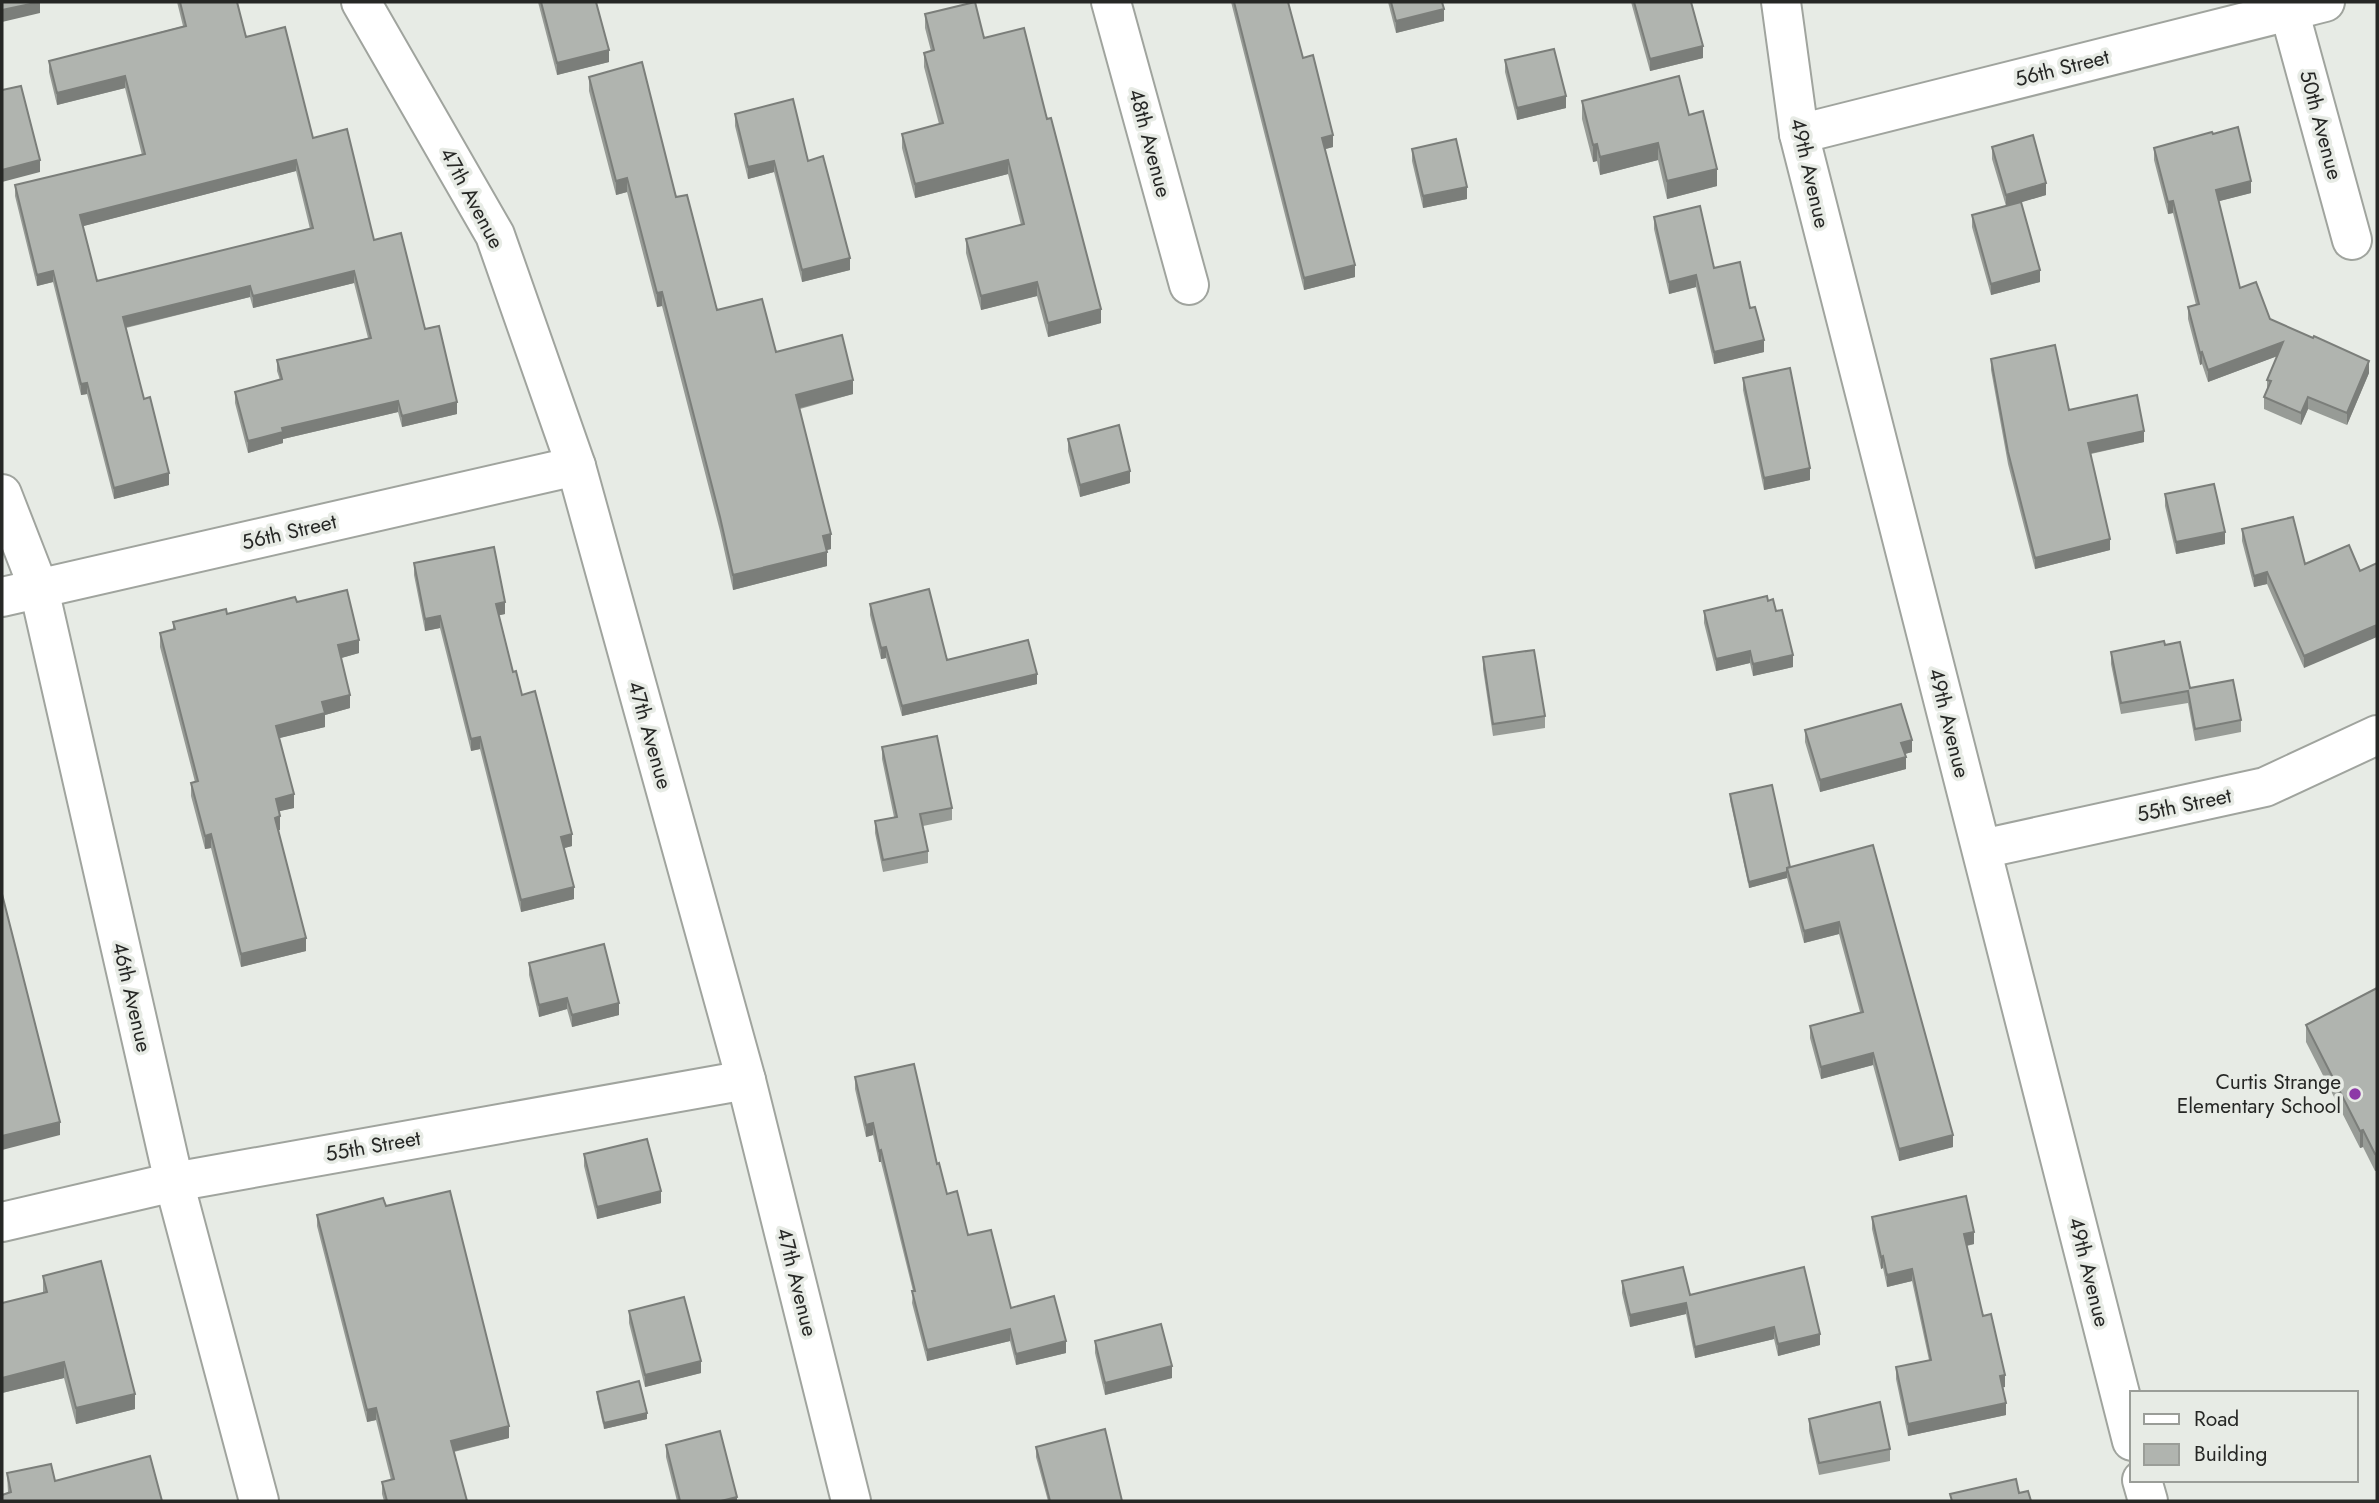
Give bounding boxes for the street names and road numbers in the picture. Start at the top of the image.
street label: 56th Street [2012,42,2112,94]
street label: 50th Avenue [2292,67,2350,183]
street label: 48th Avenue [1121,85,1179,201]
street label: 49th Avenue [1783,115,1837,231]
street label: 47th Avenue [433,142,511,254]
street label: 56th Street [239,507,339,557]
street label: 49th Avenue [1921,665,1977,781]
street label: 47th Avenue [620,677,680,793]
street label: 55th Street [2134,780,2234,830]
street label: 46th Avenue [105,939,159,1055]
street label: 55th Street [323,1123,423,1169]
street label: 49th Avenue [2061,1214,2117,1330]
street label: 47th Avenue [769,1224,825,1340]

